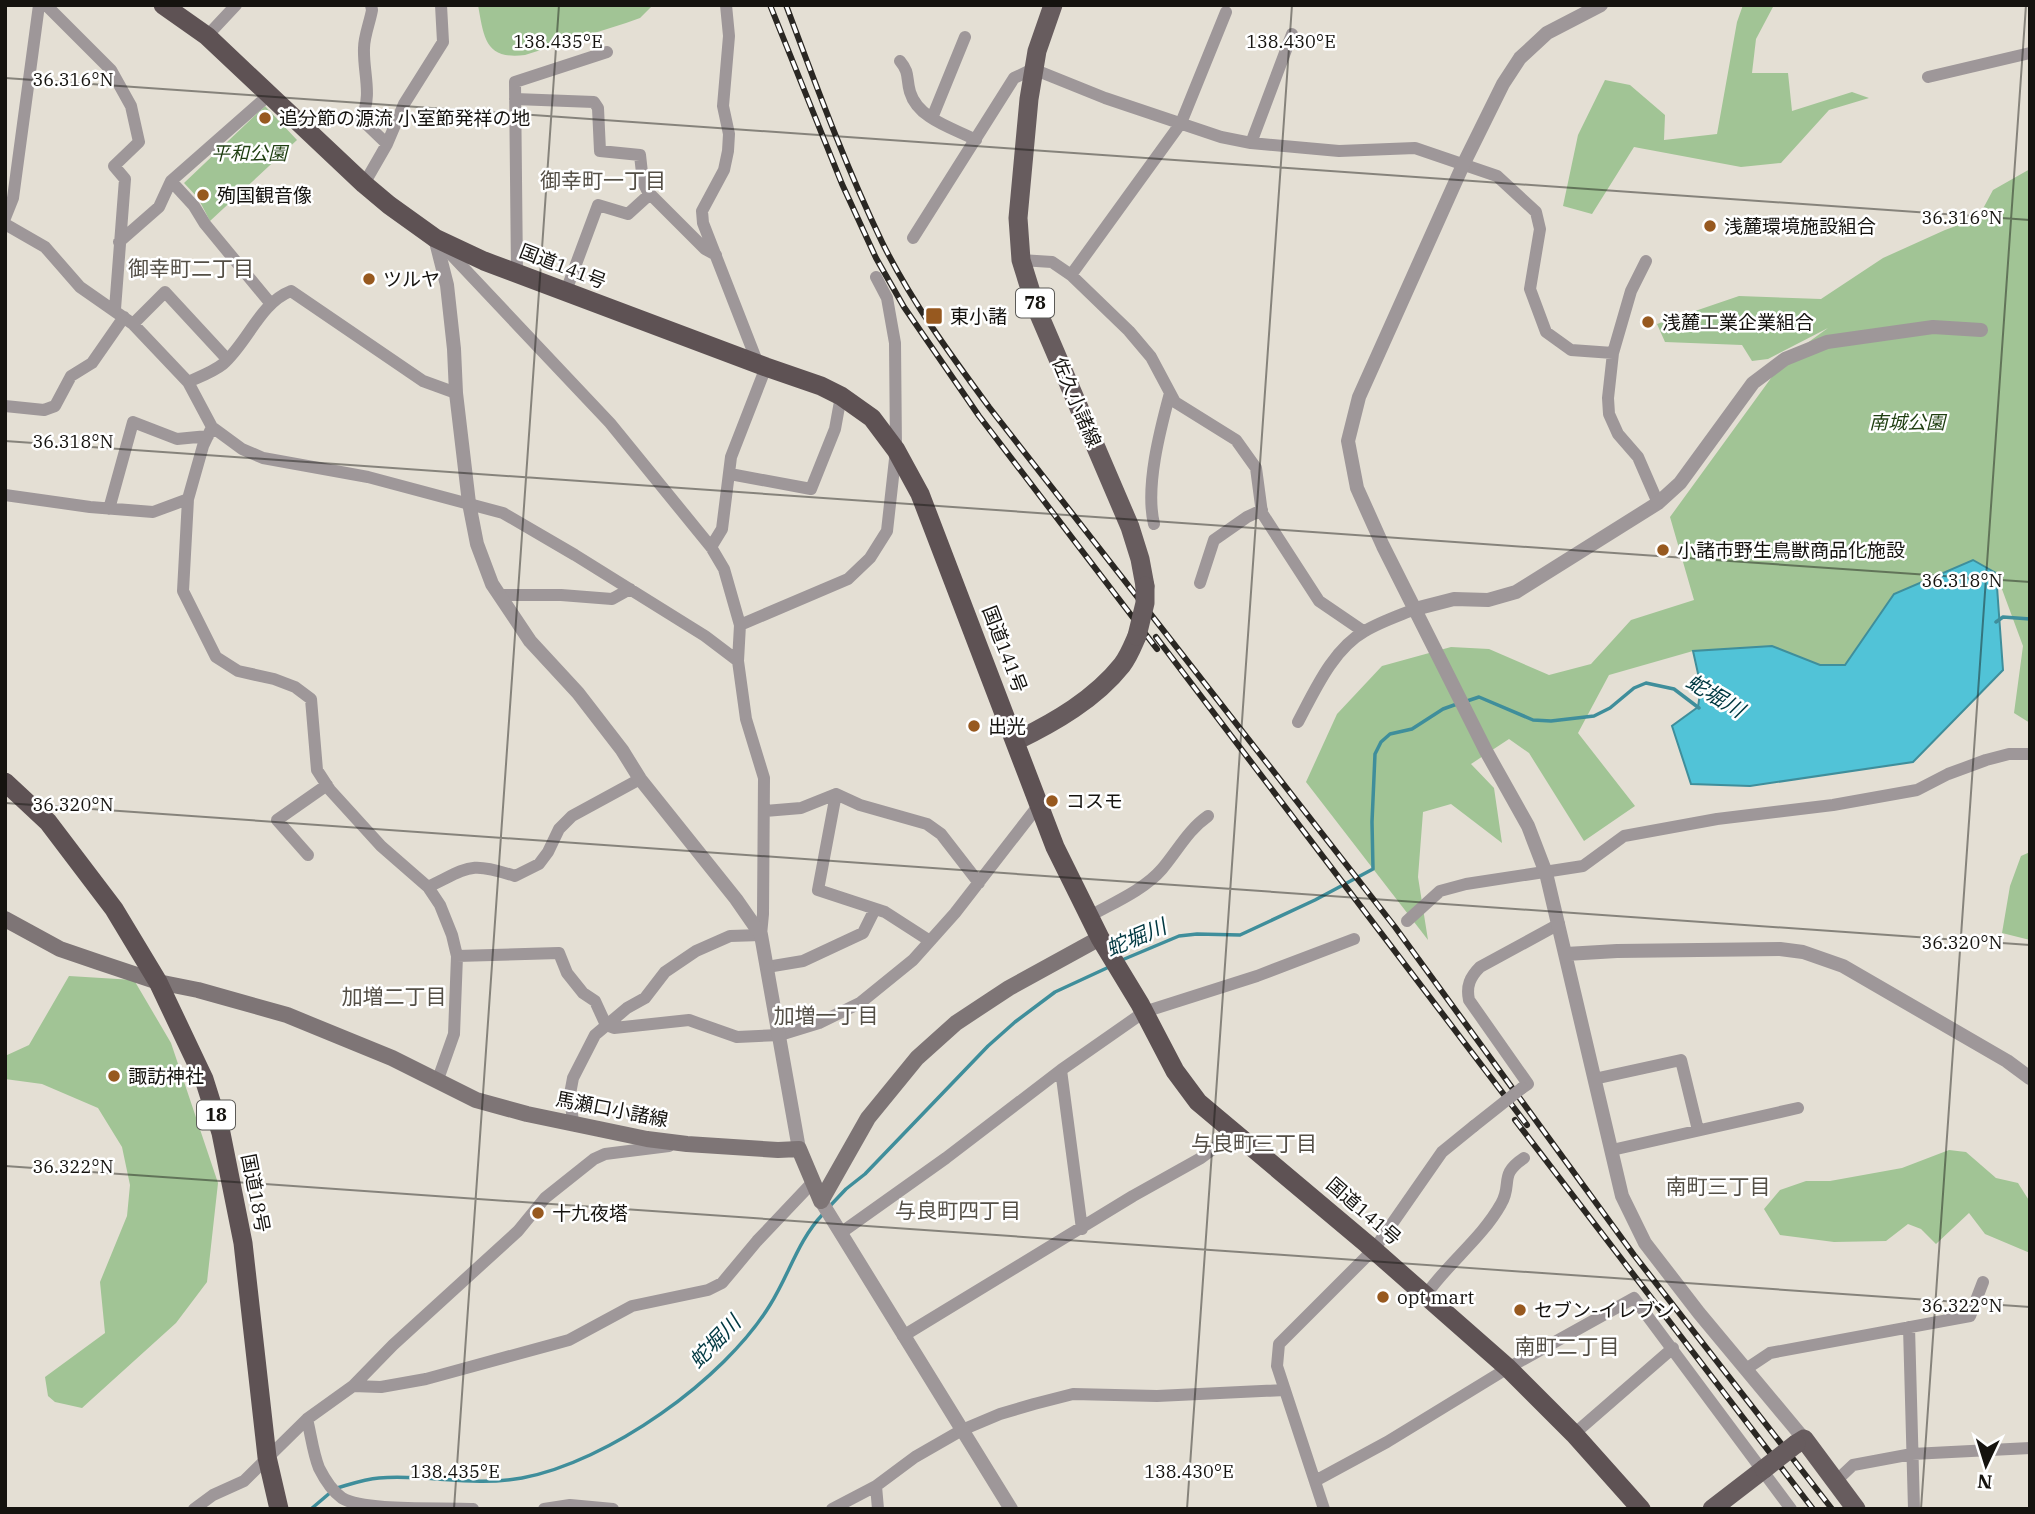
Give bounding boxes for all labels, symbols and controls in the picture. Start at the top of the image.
text: 138.435°E [513,30,603,53]
text: 138.430°E [1246,30,1336,53]
text: 36.316°N [32,68,114,91]
place label: 追分節の源流 小室節発祥の地 [279,106,530,130]
marker: 追分節の源流 小室節発祥の地 [257,110,273,126]
park label: 平和公園 [211,141,290,165]
district label: 御幸町一丁目 [540,166,666,194]
place label: 殉国観音像 [217,183,312,207]
marker: 殉国観音像 [195,187,211,203]
text: 36.316°N [1921,206,2003,229]
place label: 浅麓環境施設組合 [1724,214,1876,238]
marker: 浅麓環境施設組合 [1702,218,1718,234]
street label: 国道141号 [516,238,610,294]
district label: 御幸町二丁目 [128,254,254,282]
place label: ツルヤ [383,267,440,291]
marker: ツルヤ [361,271,377,287]
road number: 78 [1016,288,1054,318]
place label: 東小諸 [950,304,1007,328]
marker: 東小諸 [924,306,944,326]
place label: 浅麓工業企業組合 [1662,310,1814,334]
marker: 浅麓工業企業組合 [1640,314,1656,330]
street label: 佐久小諸線 [1047,354,1107,450]
park label: 南城公園 [1869,410,1948,434]
text: 36.318°N [32,430,114,453]
place label: 小諸市野生鳥獣商品化施設 [1677,538,1905,562]
marker: 小諸市野生鳥獣商品化施設 [1655,542,1671,558]
text: 36.318°N [1921,569,2003,592]
street label: 国道141号 [977,602,1033,696]
water label: 蛇堀川 [1681,667,1751,724]
place label: 出光 [988,714,1026,738]
marker: 出光 [966,718,982,734]
place label: コスモ [1066,789,1123,813]
text: 36.320°N [32,793,114,816]
marker: コスモ [1044,793,1060,809]
water label: 蛇堀川 [1101,911,1172,962]
text: 36.320°N [1921,931,2003,954]
district label: 加増二丁目 [342,982,447,1010]
district label: 加増一丁目 [774,1001,879,1029]
place label: 諏訪神社 [128,1064,204,1088]
marker: 諏訪神社 [106,1068,122,1084]
street label: 馬瀬口小諸線 [554,1086,670,1132]
road number: 18 [197,1100,235,1130]
district label: 与良町三丁目 [1191,1129,1317,1157]
street label: 国道18号 [237,1152,275,1234]
text: 36.322°N [32,1155,114,1178]
street label: 国道141号 [1322,1172,1406,1250]
district label: 南町三丁目 [1666,1172,1771,1200]
district label: 与良町四丁目 [895,1196,1021,1224]
place label: 十九夜塔 [552,1201,628,1225]
marker: 十九夜塔 [530,1205,546,1221]
place label: opt mart [1397,1285,1475,1309]
marker: opt mart [1375,1289,1391,1305]
text: 36.322°N [1921,1294,2003,1317]
place label: セブン-イレブン [1534,1298,1674,1322]
marker: セブン-イレブン [1512,1302,1528,1318]
water label: 蛇堀川 [682,1307,748,1374]
district label: 南町二丁目 [1515,1332,1620,1360]
north arrow [1951,1430,2021,1500]
text: 138.435°E [410,1460,500,1483]
text: 138.430°E [1144,1460,1234,1483]
text: N [1976,1469,1993,1494]

